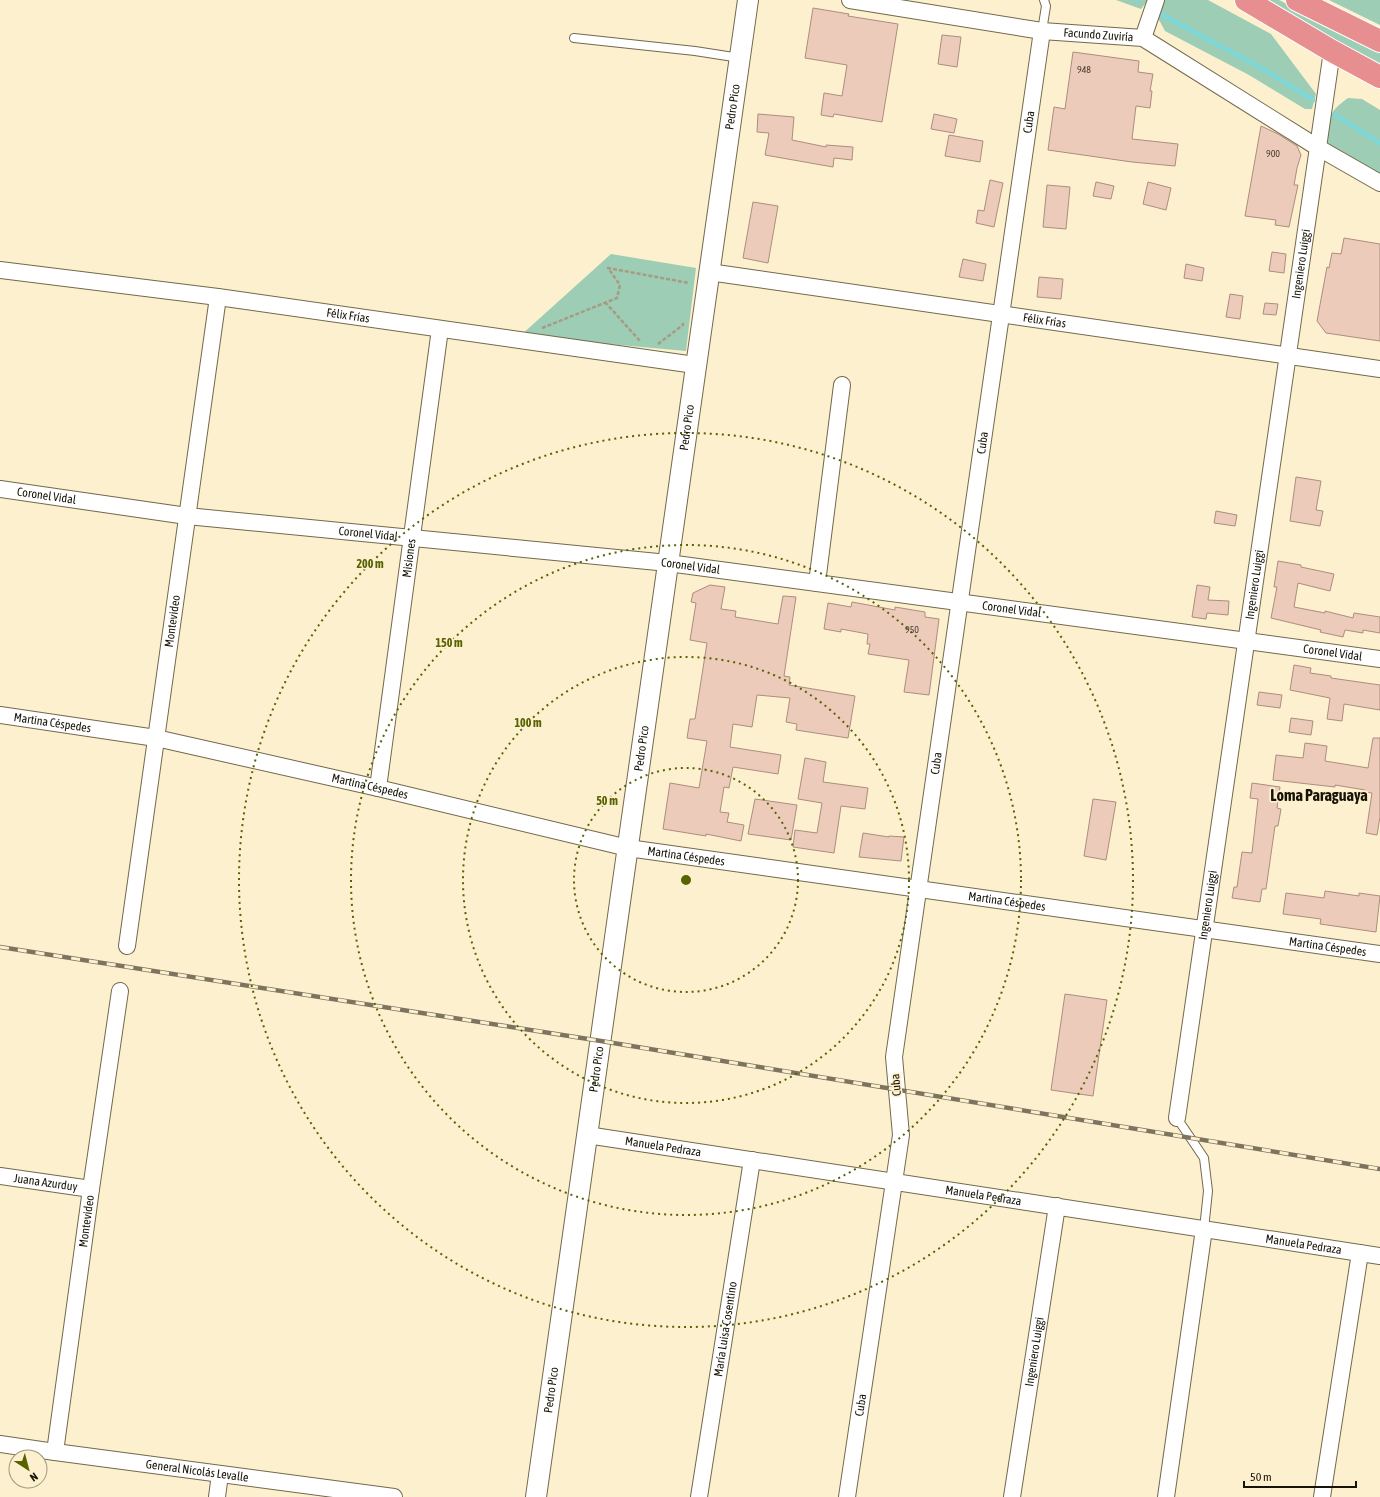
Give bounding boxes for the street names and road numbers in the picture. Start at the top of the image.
street label: Facundo Zuviría [1063,26,1134,44]
street label: Pedro Pico [722,83,743,131]
street label: Cuba [1020,110,1037,134]
street label: Ingeniero Luiggi [1289,228,1313,300]
street label: Félix Frías [326,306,370,326]
street label: Félix Frías [1022,310,1067,331]
street label: Pedro Pico [677,403,697,451]
street label: Cuba [974,431,991,455]
street label: Coronel Vidal [16,485,78,507]
street label: Coronel Vidal [338,524,399,544]
street label: Misiones [400,538,419,578]
street label: Ingeniero Luiggi [1243,549,1266,620]
street label: Coronel Vidal [660,555,722,577]
street label: Montevideo [162,594,183,648]
street label: Coronel Vidal [981,598,1043,620]
street label: Coronel Vidal [1302,642,1364,664]
street label: Martina Céspedes [13,710,92,735]
street label: Pedro Pico [631,724,652,772]
street label: Cuba [928,751,945,775]
street label: Martina Céspedes [330,771,410,802]
street label: Martina Céspedes [646,844,726,869]
street label: Ingeniero Luiggi [1196,869,1220,941]
street label: Martina Céspedes [967,889,1046,914]
street label: Martina Céspedes [1288,934,1367,959]
street label: Pedro Pico [586,1045,607,1093]
street label: Cuba [888,1073,904,1097]
street label: Manuela Pedraza [624,1134,702,1159]
street label: Juana Azurduy [13,1171,78,1194]
street label: Manuela Pedraza [944,1183,1022,1208]
street label: Montevideo [76,1194,97,1248]
street label: Manuela Pedraza [1265,1232,1343,1257]
street label: María Luisa Cosentino [711,1280,740,1378]
street label: Ingeniero Luiggi [1022,1316,1047,1388]
street label: Pedro Pico [541,1366,561,1414]
street label: Cuba [852,1393,869,1417]
street label: General Nicolás Levalle [145,1457,249,1485]

